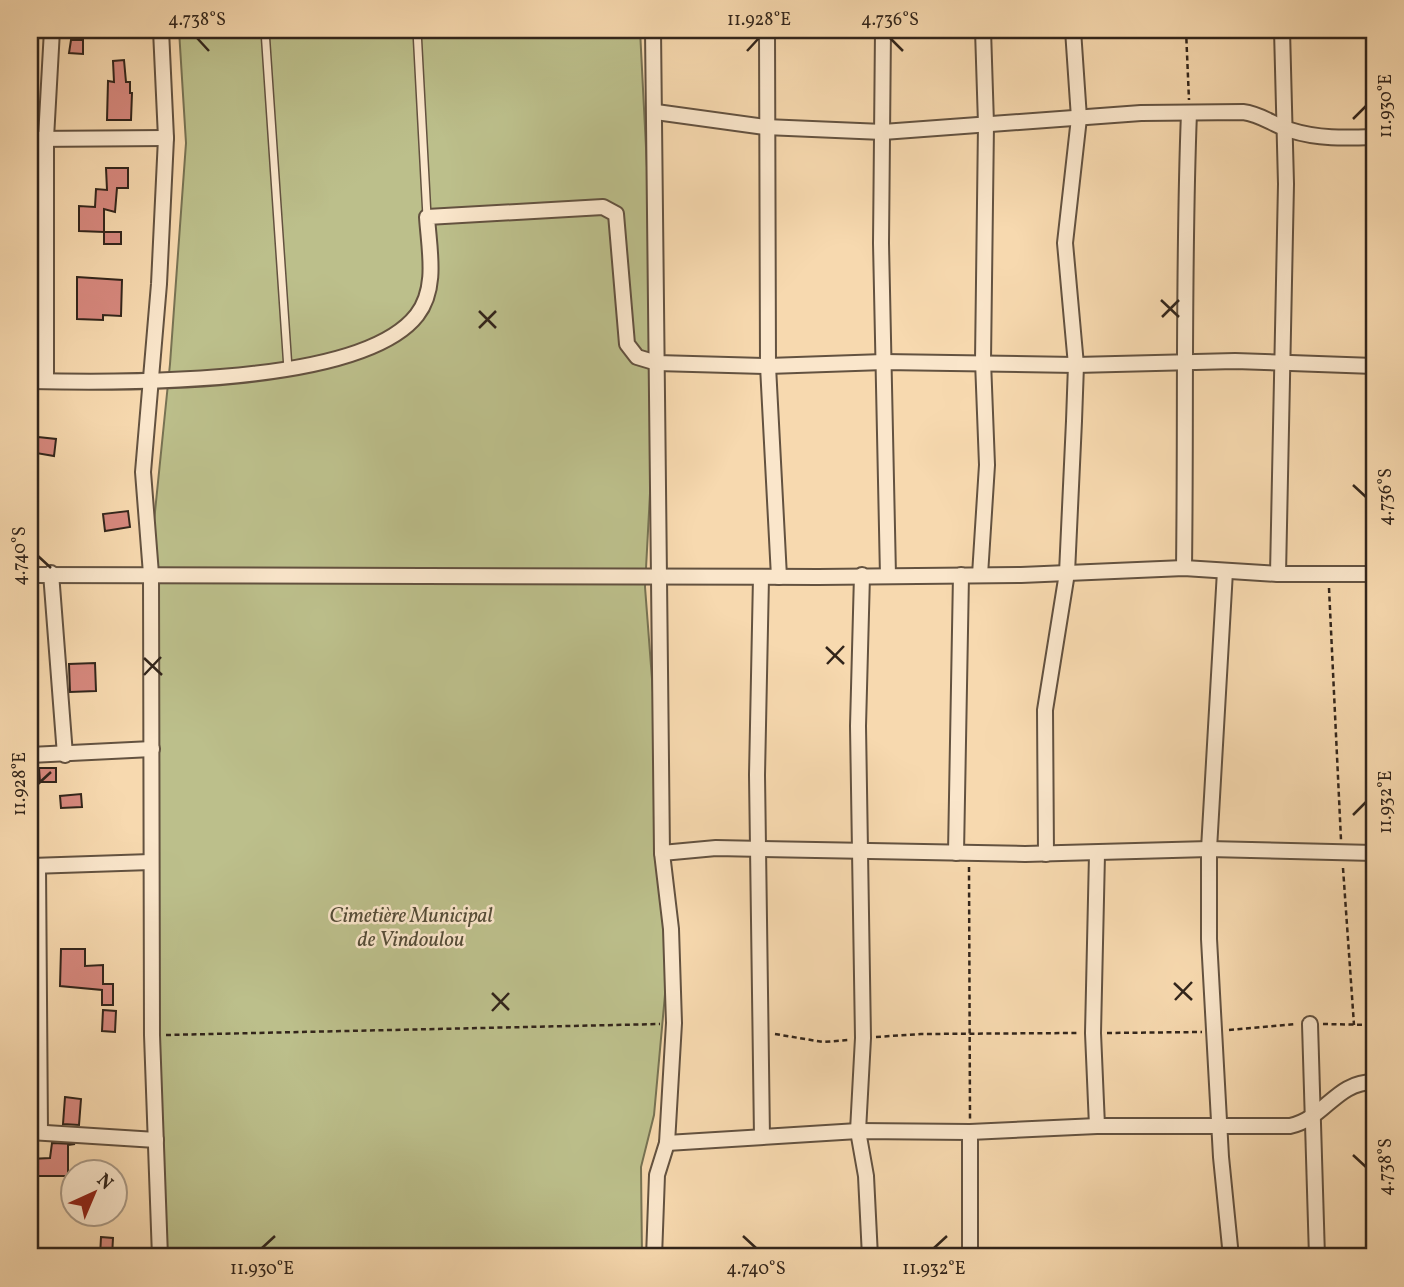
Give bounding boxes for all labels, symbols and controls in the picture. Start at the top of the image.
text: 4.738°S [168,8,226,33]
text: 11.928°E [727,8,791,33]
text: 4.736°S [861,8,919,33]
text: 11.930°E [1374,74,1399,138]
text: 4.736°S [1374,468,1399,526]
text: 4.740°S [8,526,33,586]
text: 11.928°E [8,752,33,816]
text: 11.932°E [1374,770,1399,834]
park label: Cimetière Municipal de Vindoulou [329,902,493,955]
text: 4.738°S [1374,1138,1399,1196]
north arrow [60,1158,130,1228]
text: N [90,1168,119,1196]
text: 11.930°E [230,1257,294,1282]
text: 4.740°S [726,1257,786,1282]
text: 11.932°E [902,1257,966,1282]

